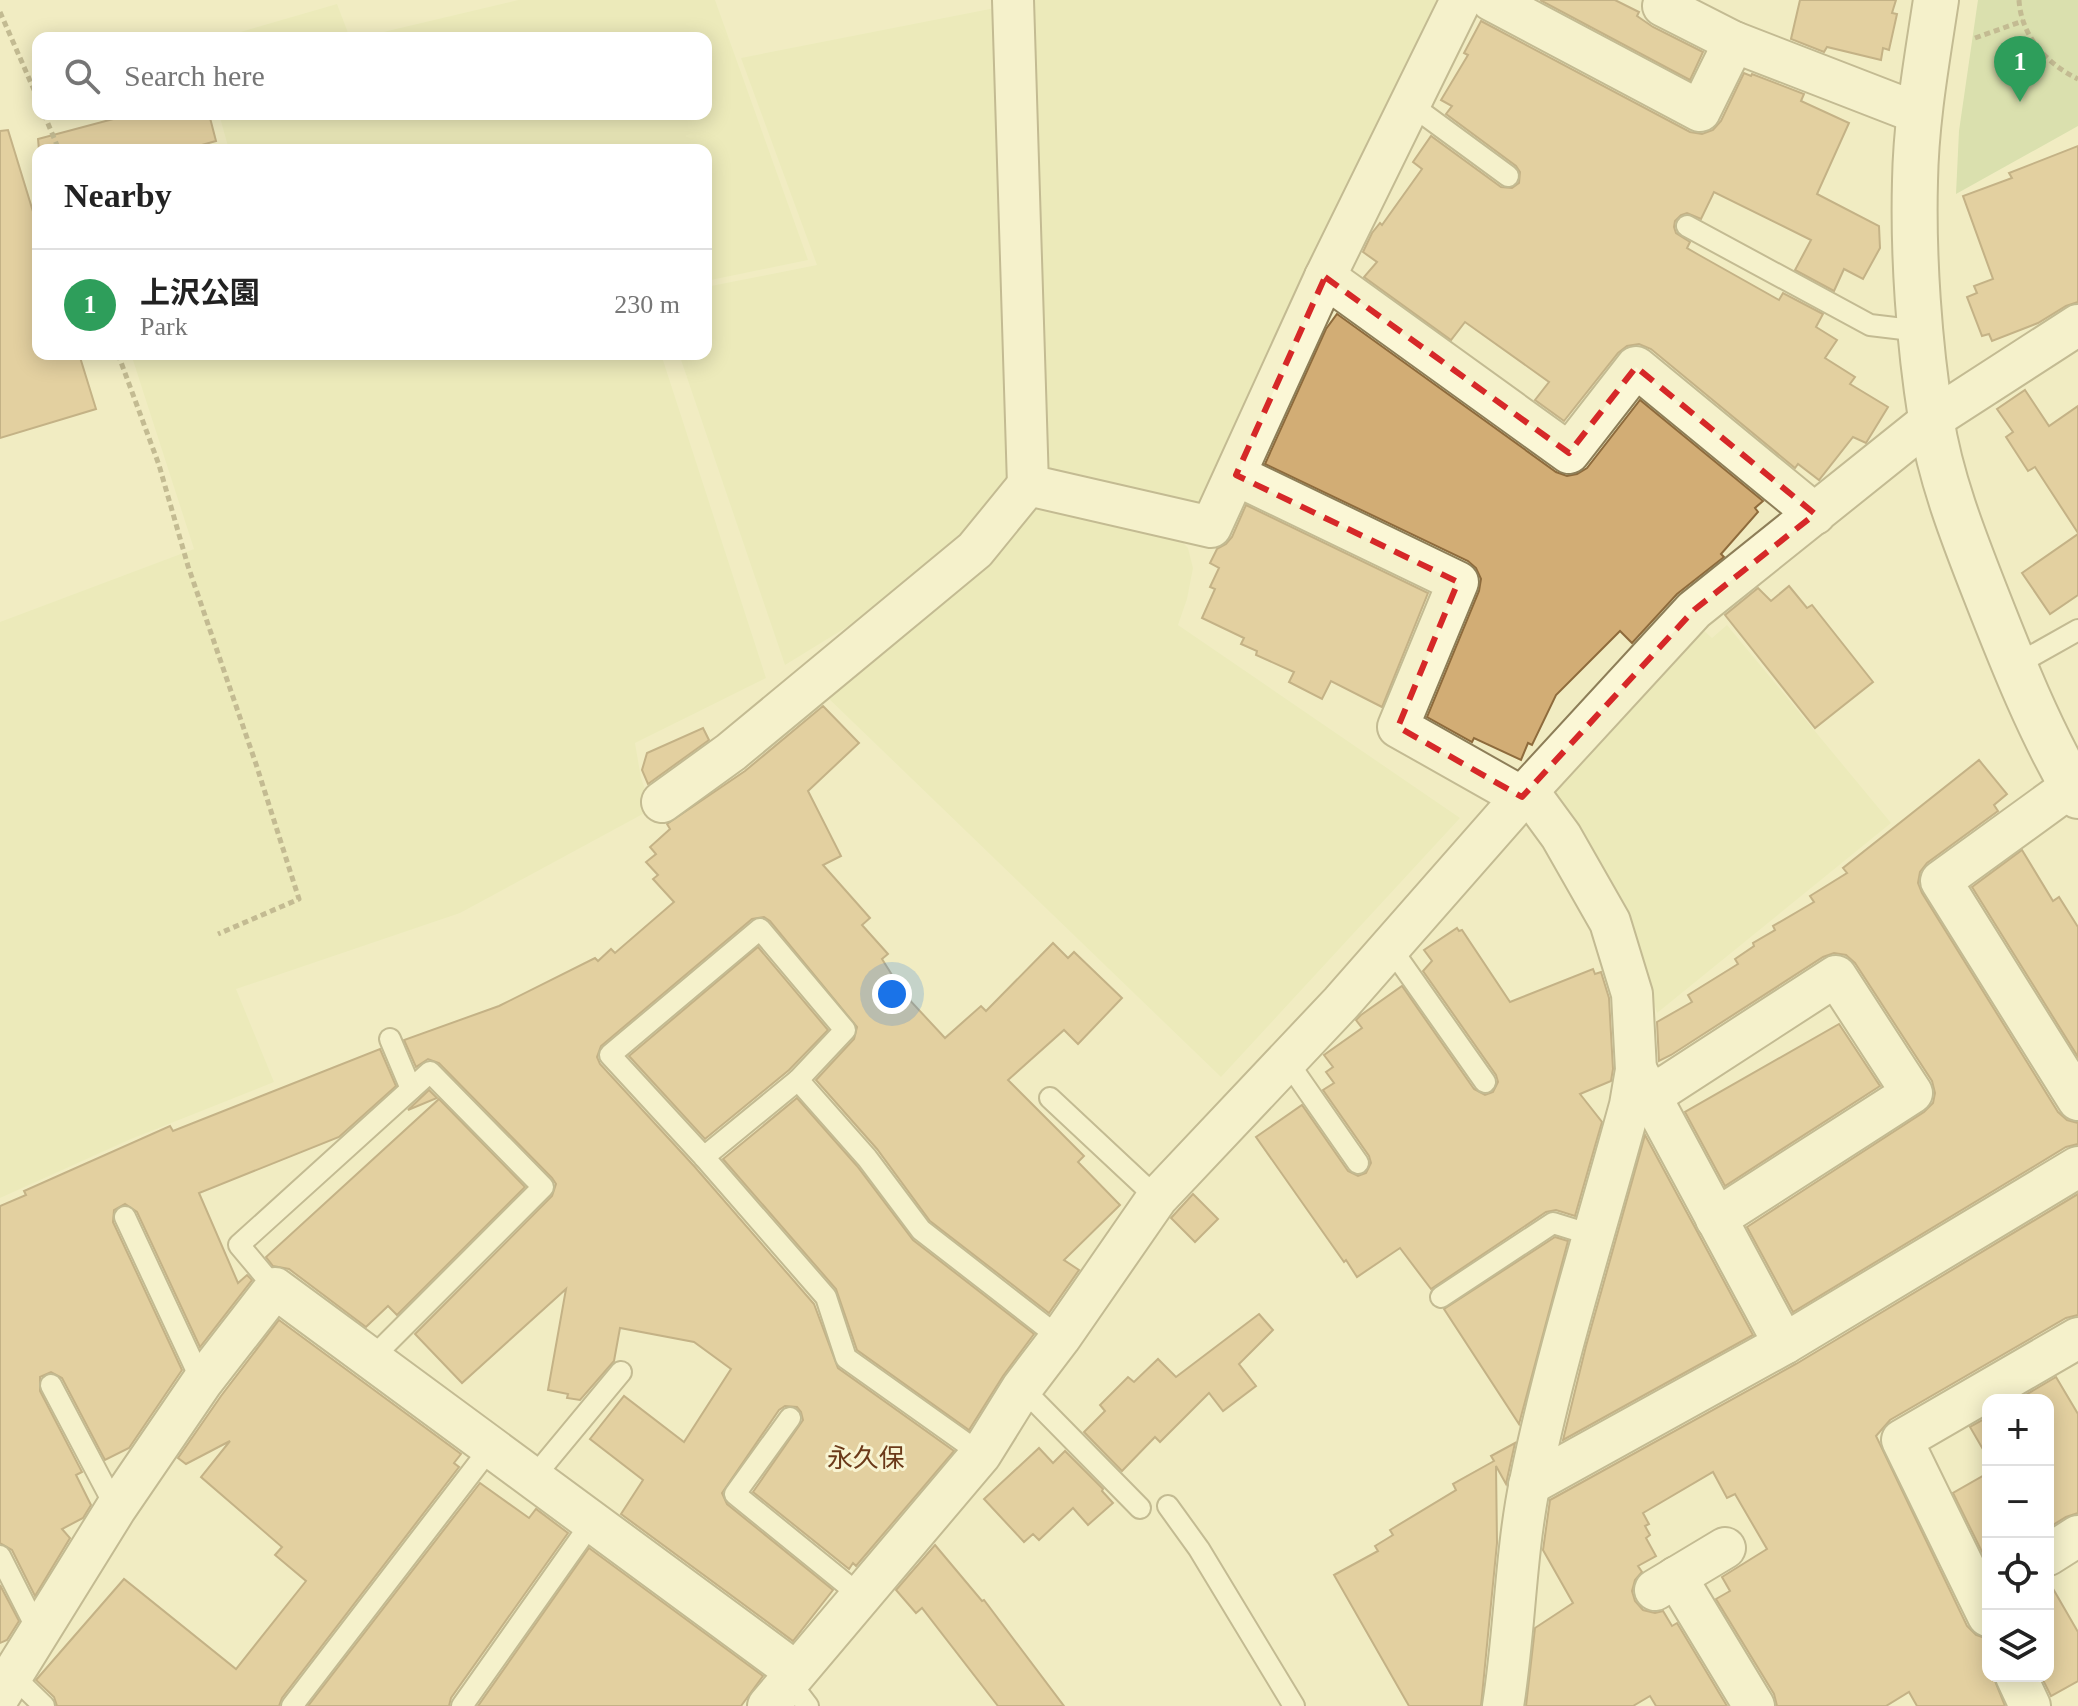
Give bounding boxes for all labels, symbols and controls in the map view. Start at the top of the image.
search box [32,32,712,120]
pin: 1 [1994,36,2046,102]
icon: search [60,54,104,98]
text: Search here [124,59,265,92]
text: Nearby [64,177,172,214]
text: 上沢公園 [140,276,260,309]
text: 1 [84,290,97,319]
text: 230 m [614,290,680,319]
text: Park [140,312,188,341]
your location [872,974,912,1014]
map controls [1982,1394,2054,1682]
button: + [1982,1394,2054,1466]
district label: 永久保 [827,1444,905,1473]
button: − [1982,1466,2054,1538]
button: locate [1982,1538,2054,1610]
button: layers [1982,1610,2054,1682]

